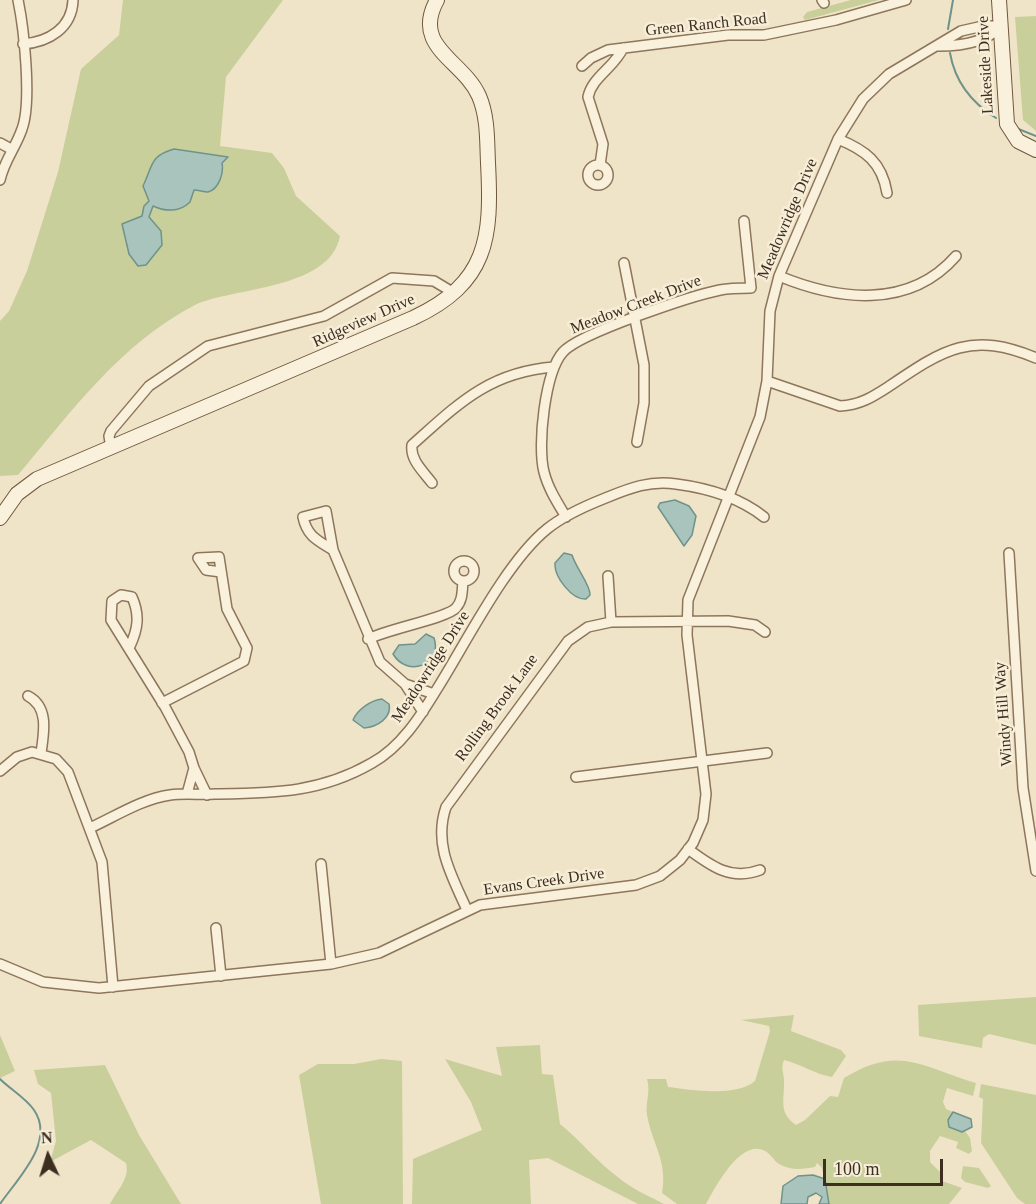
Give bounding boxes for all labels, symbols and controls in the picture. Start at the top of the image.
street label: Green Ranch Road [644,9,768,41]
street label: Lakeside Drive [974,15,998,115]
street label: Meadowridge Drive [754,156,822,282]
street label: Meadow Creek Drive [568,271,704,339]
street label: Ridgeview Drive [310,290,418,352]
street label: Meadowridge Drive [388,608,474,726]
street label: Rolling Brook Lane [452,651,542,765]
street label: Windy Hill Way [991,661,1017,767]
street label: Evans Creek Drive [482,864,606,900]
north arrow [18,1126,78,1186]
text: N [40,1129,53,1146]
scale bar [826,1147,946,1185]
text: 100 m [834,1159,880,1179]

